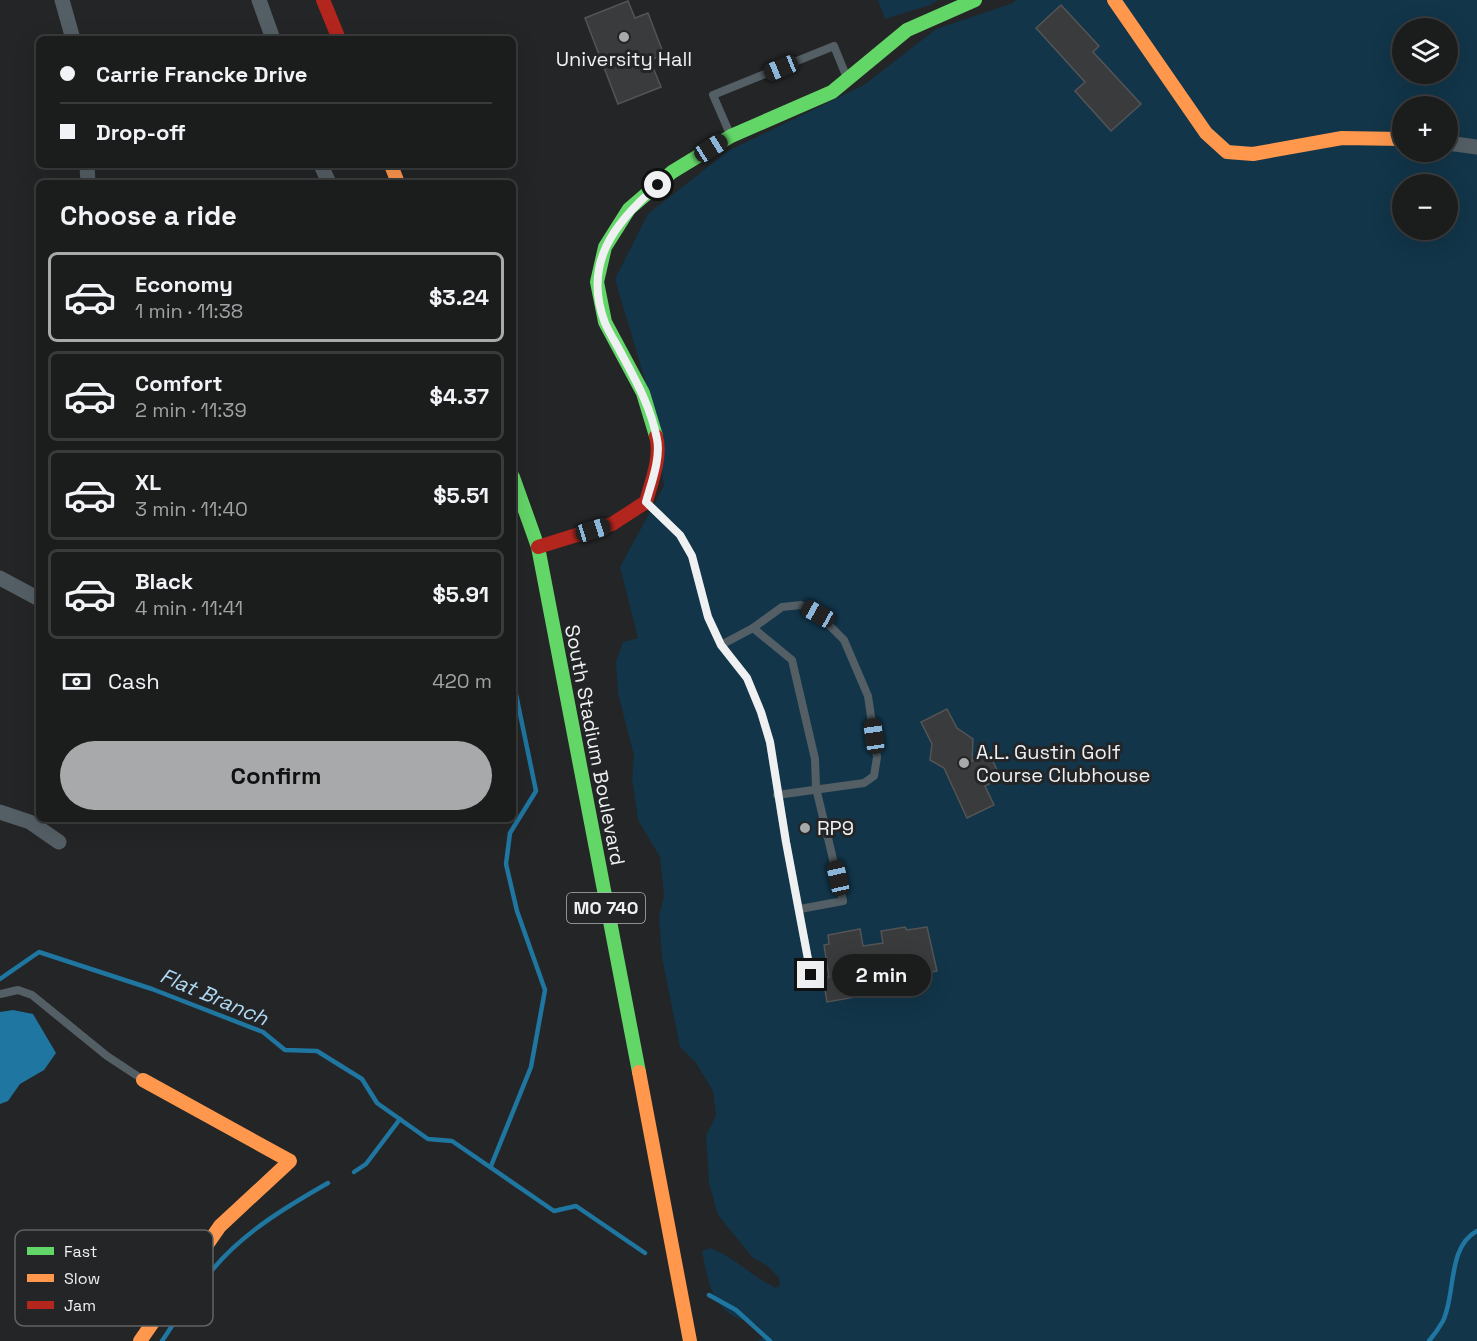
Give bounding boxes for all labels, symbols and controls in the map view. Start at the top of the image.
map controls [1392,18,1458,240]
button: layers [1392,18,1458,84]
marker: University Hall [617,30,631,44]
place label: University Hall [556,46,692,72]
car [761,53,801,83]
text: Carrie Francke Drive [96,60,308,88]
button: + [1392,96,1458,162]
text: Drop-off [96,118,186,146]
car [691,131,731,165]
route start [644,171,671,198]
button: − [1392,174,1458,240]
text: Choose a ride [60,198,237,233]
icon: car [63,270,117,324]
text: Economy [135,270,233,298]
text: $3.24 [429,283,489,311]
text: 1 min · 11:38 [135,298,243,324]
icon: car [63,369,117,423]
text: Comfort [135,369,223,397]
text: $4.37 [430,382,489,410]
text: 2 min · 11:39 [135,397,247,423]
icon: car [63,468,117,522]
text: XL [135,468,161,496]
text: $5.51 [433,481,489,509]
text: 3 min · 11:40 [135,496,248,522]
car [573,516,613,544]
icon: car [63,567,117,621]
text: Black [135,567,193,595]
text: $5.91 [432,580,489,608]
text: 4 min · 11:41 [135,595,243,621]
car [798,597,838,631]
street label: South Stadium Boulevard [559,622,631,868]
icon: cash [60,665,93,698]
text: Cash [108,667,160,695]
text: 420 m [432,668,492,694]
car [863,717,885,755]
place label: A.L. Gustin Golf Course Clubhouse [976,739,1150,788]
button: Confirm [60,741,492,810]
marker: A.L. Gustin Golf Course Clubhouse [957,756,971,770]
place label: RP9 [817,815,854,841]
marker: RP9 [798,821,812,835]
car [825,858,851,898]
road number: MO 740 [567,893,645,923]
callout: 2 min [832,954,931,996]
route end [797,961,824,988]
water label: Flat Branch [156,962,273,1032]
text: 2 min [856,962,907,988]
legend [15,1230,213,1326]
text: Fast [64,1241,97,1262]
text: Slow [64,1268,100,1289]
text: Jam [64,1295,96,1316]

